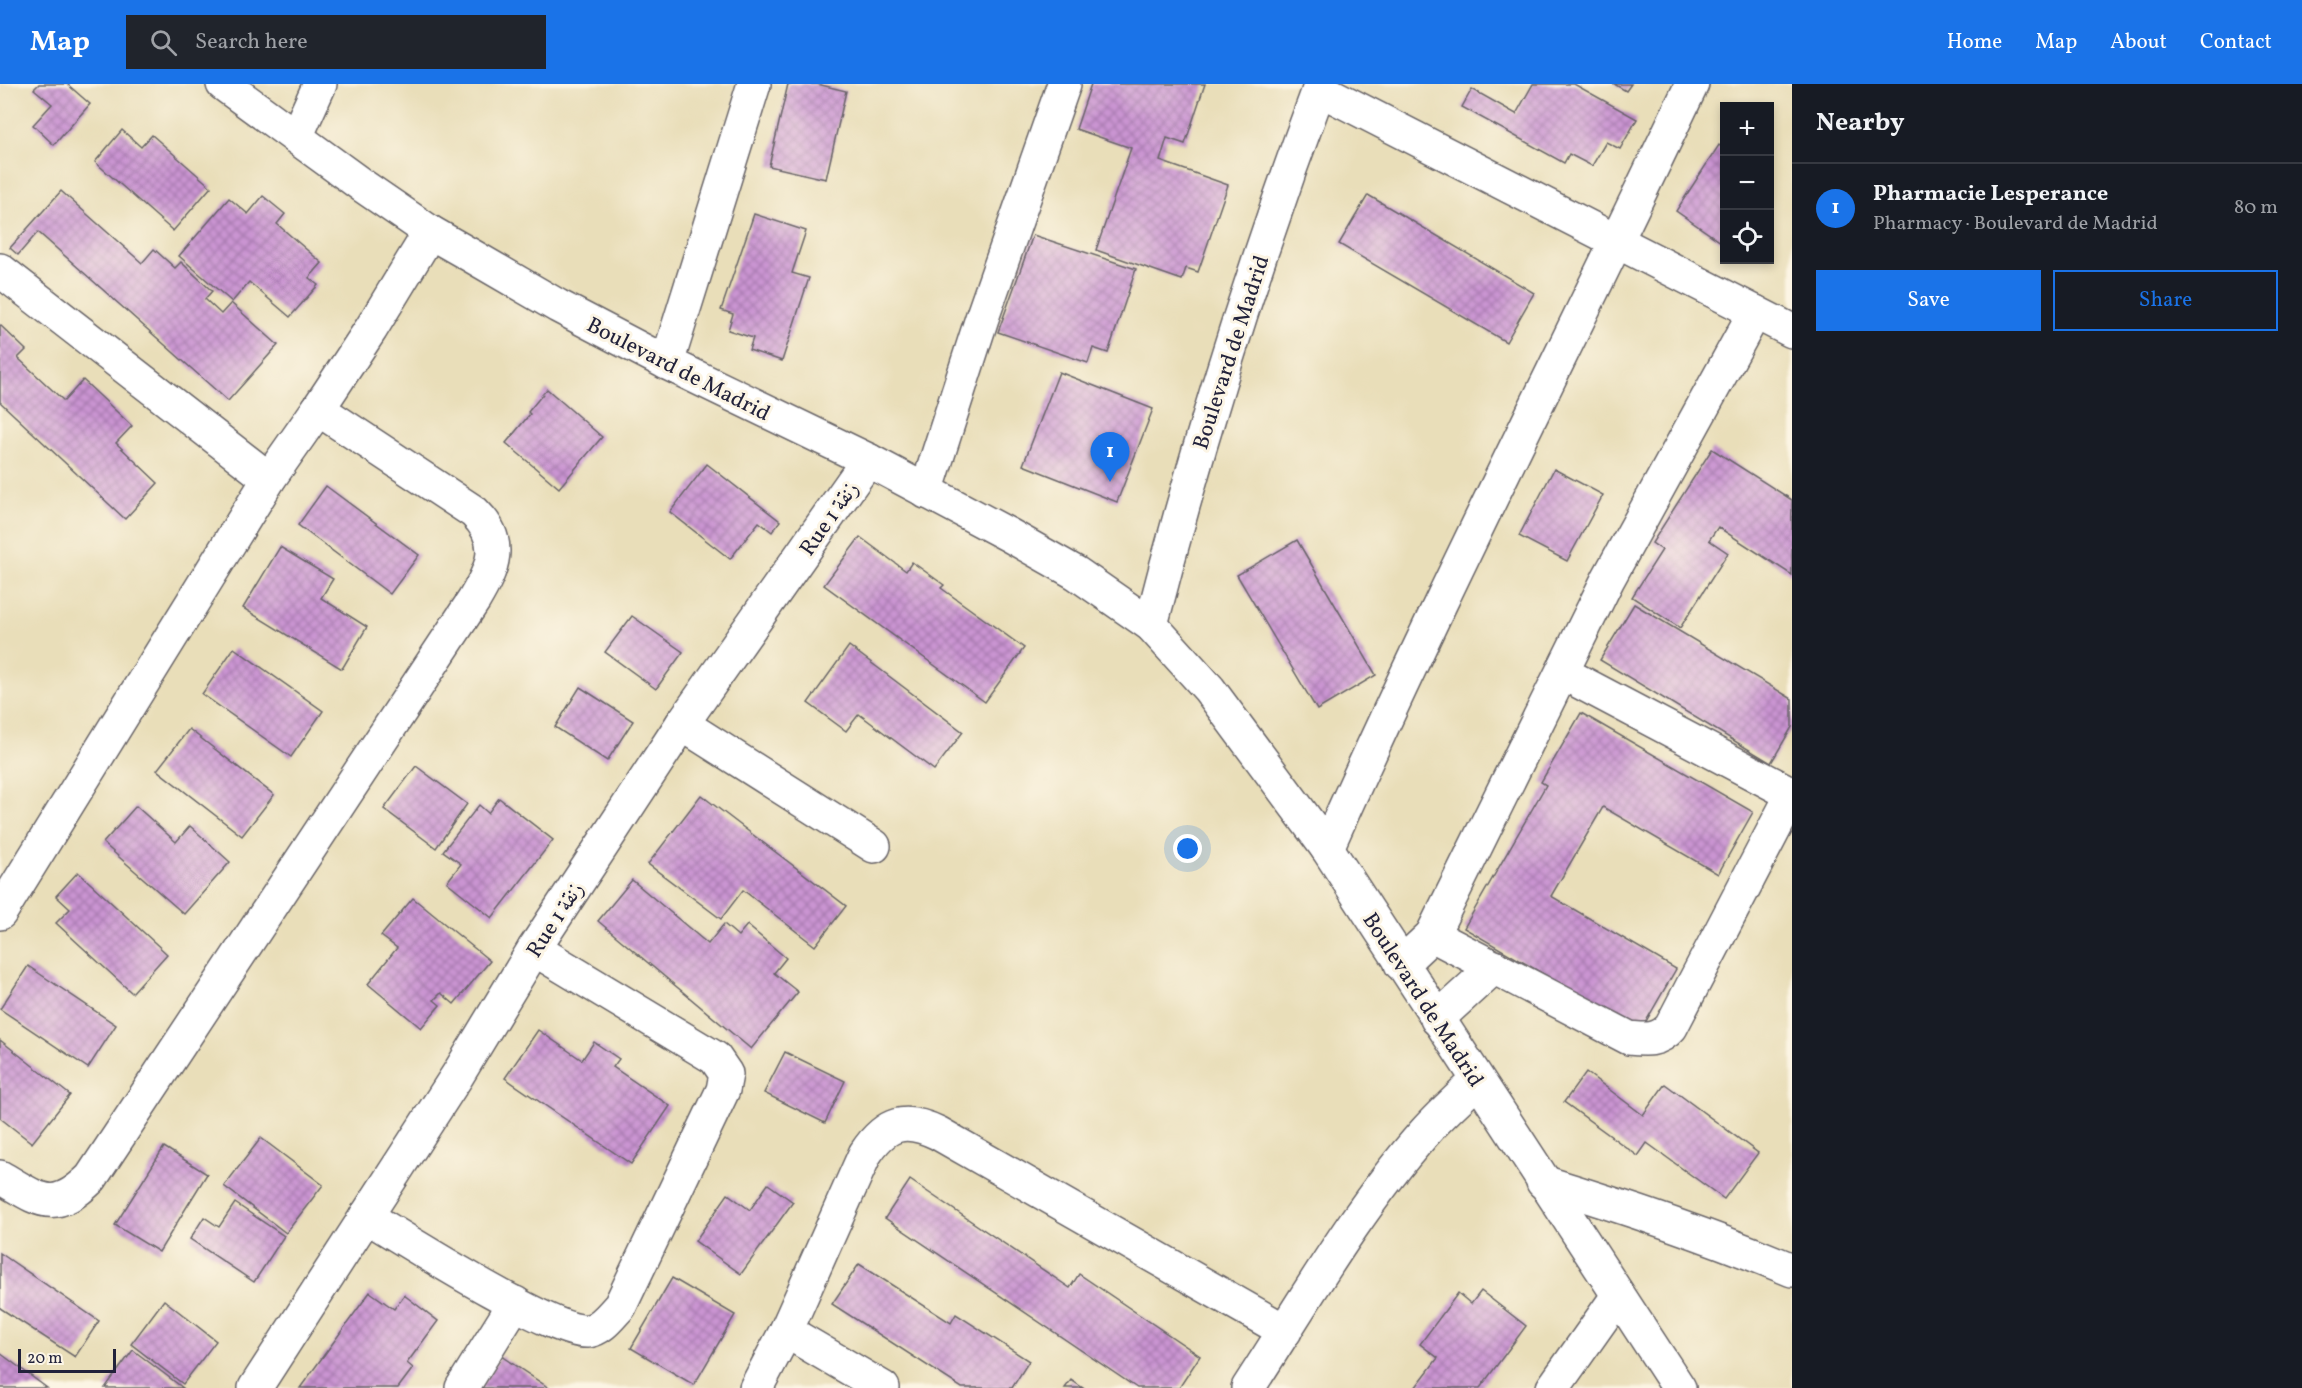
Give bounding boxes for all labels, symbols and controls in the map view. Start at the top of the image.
search box [126,15,546,69]
text: Map [30,23,90,62]
icon: search [147,26,180,59]
text: Search here [195,27,308,58]
text: Home [1947,28,2002,57]
text: Map [2035,28,2077,57]
text: About [2110,28,2167,57]
text: Contact [2200,28,2272,57]
map controls [1720,102,1774,264]
button: + [1720,102,1774,156]
text: Nearby [1816,105,1905,141]
button: − [1720,156,1774,210]
text: Pharmacie Lesperance [1873,179,2108,210]
text: 1 [1831,194,1840,222]
text: 80 m [2234,194,2278,222]
button: locate [1720,210,1774,264]
text: Pharmacy · Boulevard de Madrid [1873,210,2158,238]
street label: Boulevard de Madrid [1186,252,1278,454]
button: Save [1816,270,2041,331]
button: Share [2053,270,2278,331]
street label: Boulevard de Madrid [581,310,775,430]
pin: 1 [1090,432,1130,482]
street label: Rue 1 زنقة [793,476,867,563]
your location [1173,834,1202,863]
street label: Rue 1 زنقة [520,876,592,964]
street label: Boulevard de Madrid [1354,907,1490,1094]
scale bar [18,1346,116,1374]
text: 20 m [27,1348,62,1370]

